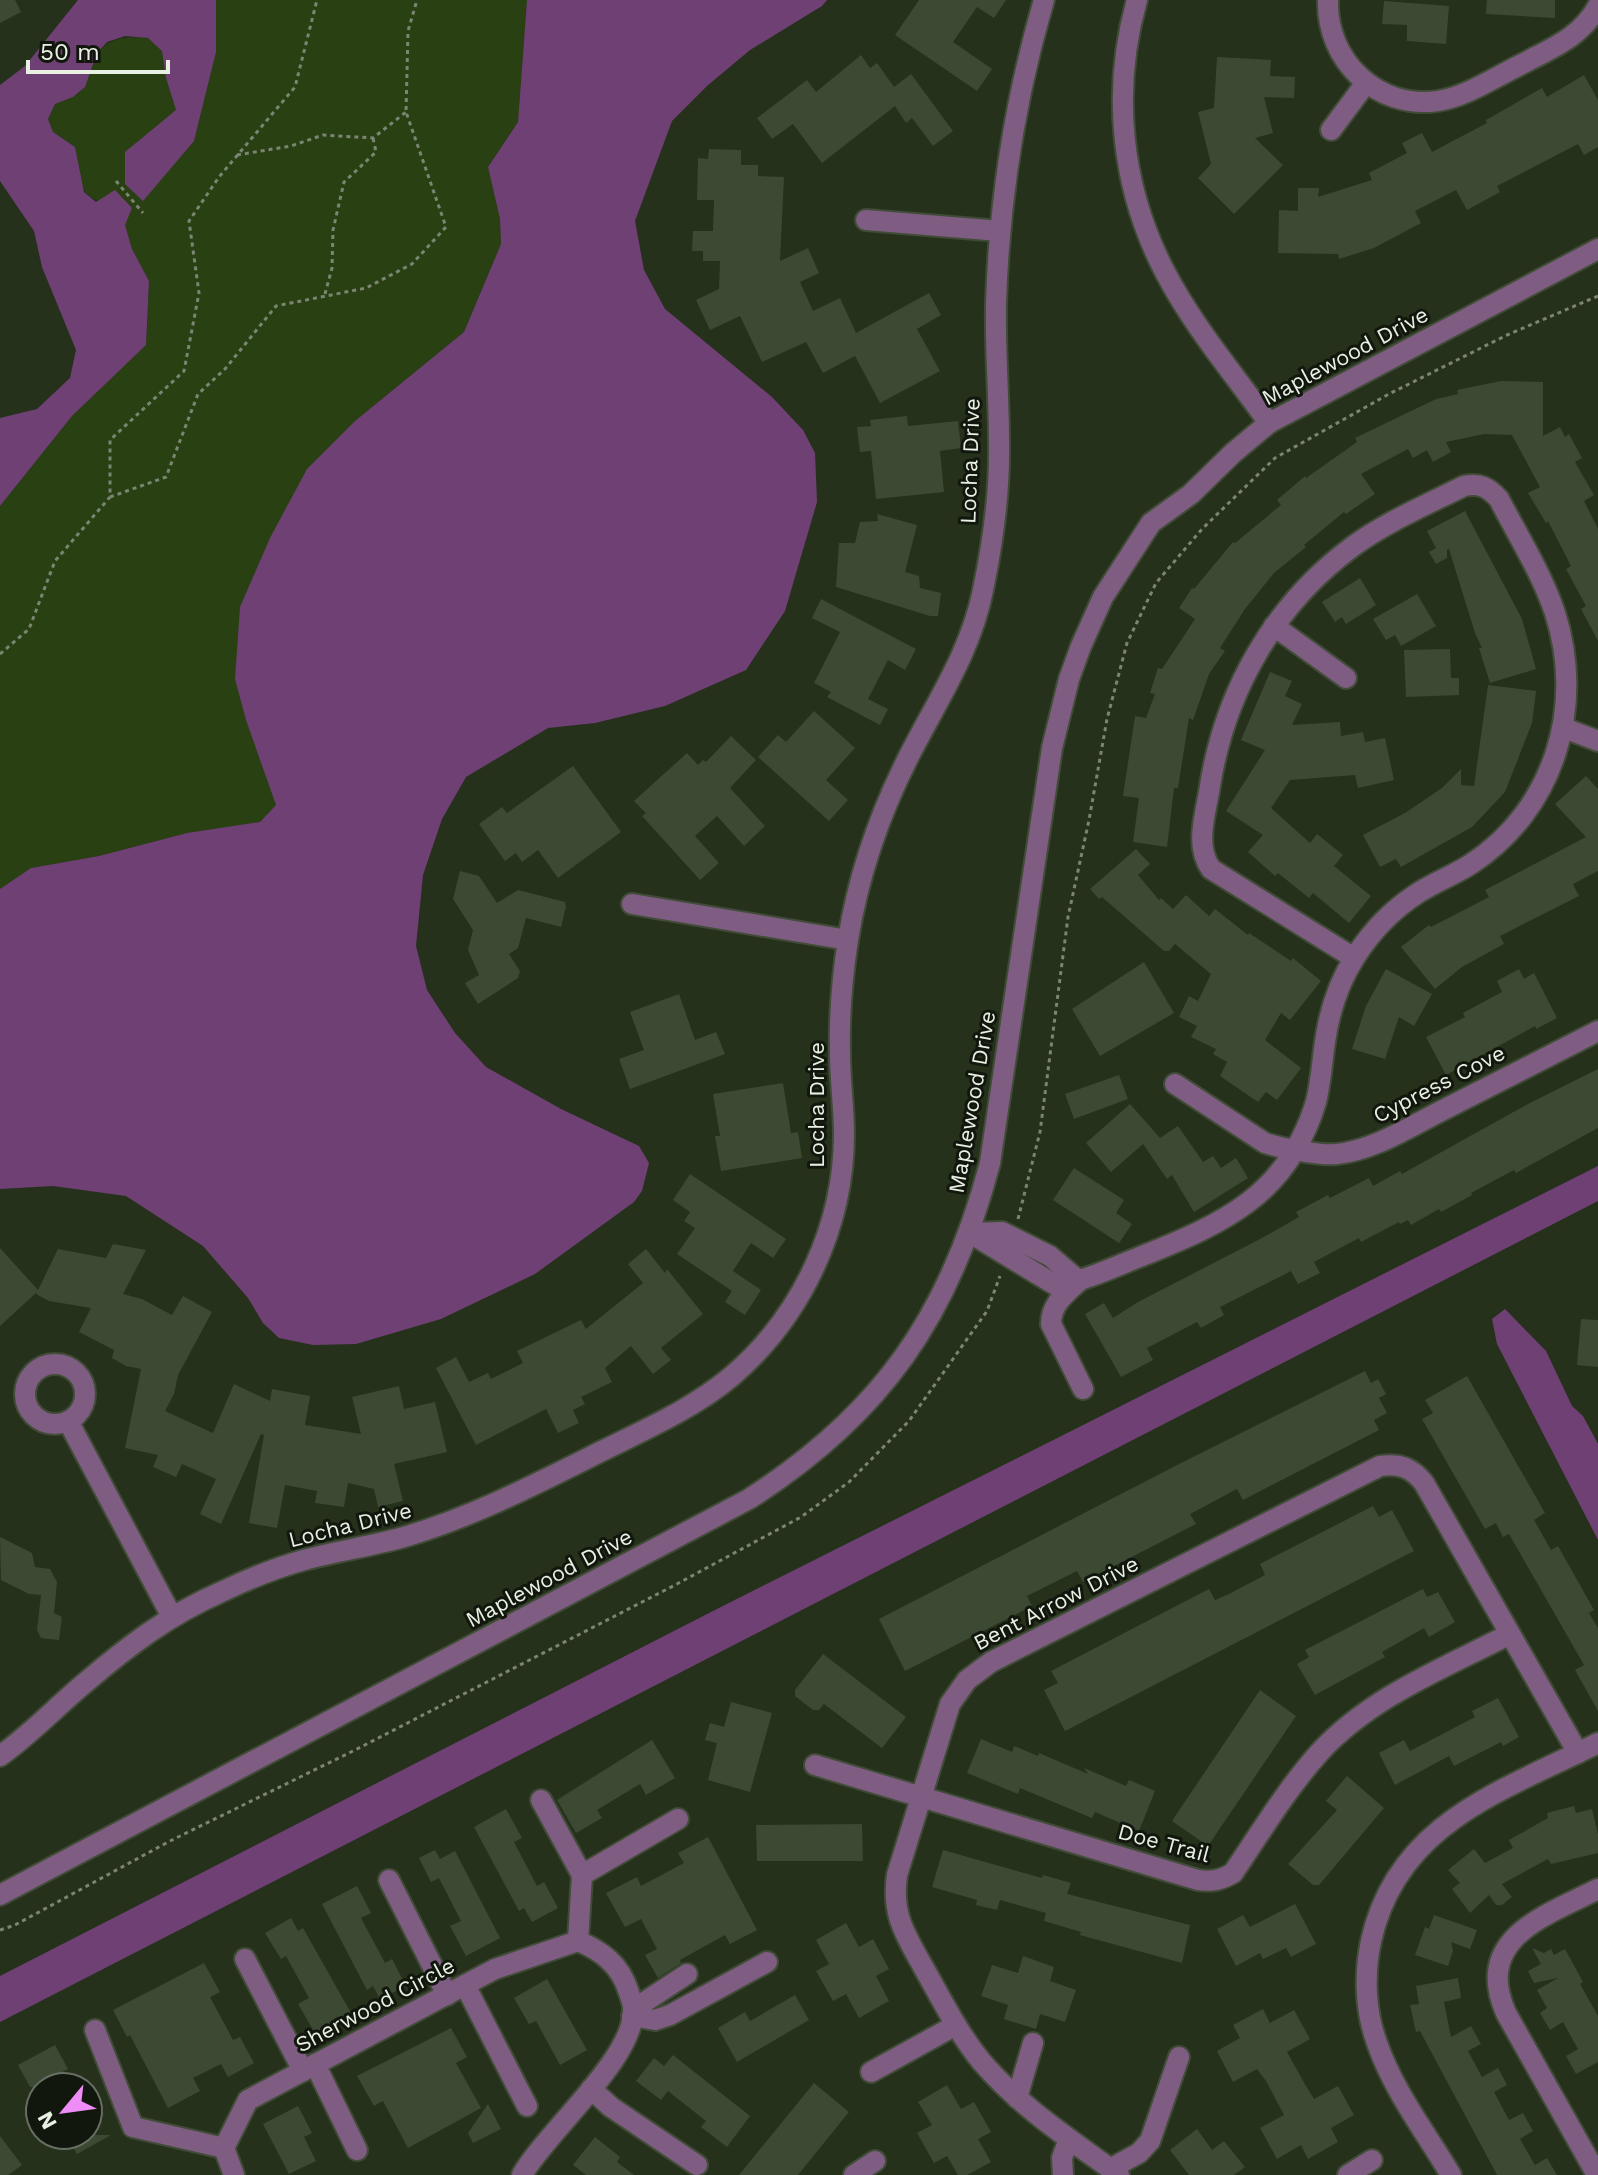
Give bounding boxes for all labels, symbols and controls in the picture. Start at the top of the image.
scale bar [28,24,168,74]
text: 50 m [40,38,100,66]
street label: Maplewood Drive [1258,302,1432,410]
street label: Locha Drive [955,398,985,524]
street label: Maplewood Drive [944,1009,1000,1195]
street label: Cypress Cove [1369,1040,1509,1128]
street label: Locha Drive [804,1042,829,1168]
street label: Locha Drive [286,1498,414,1552]
street label: Maplewood Drive [462,1524,636,1632]
street label: Bent Arrow Drive [969,1551,1143,1655]
street label: Doe Trail [1115,1819,1213,1867]
street label: Sherwood Circle [291,1953,459,2057]
north arrow [24,2071,104,2151]
text: N [32,2107,62,2134]

